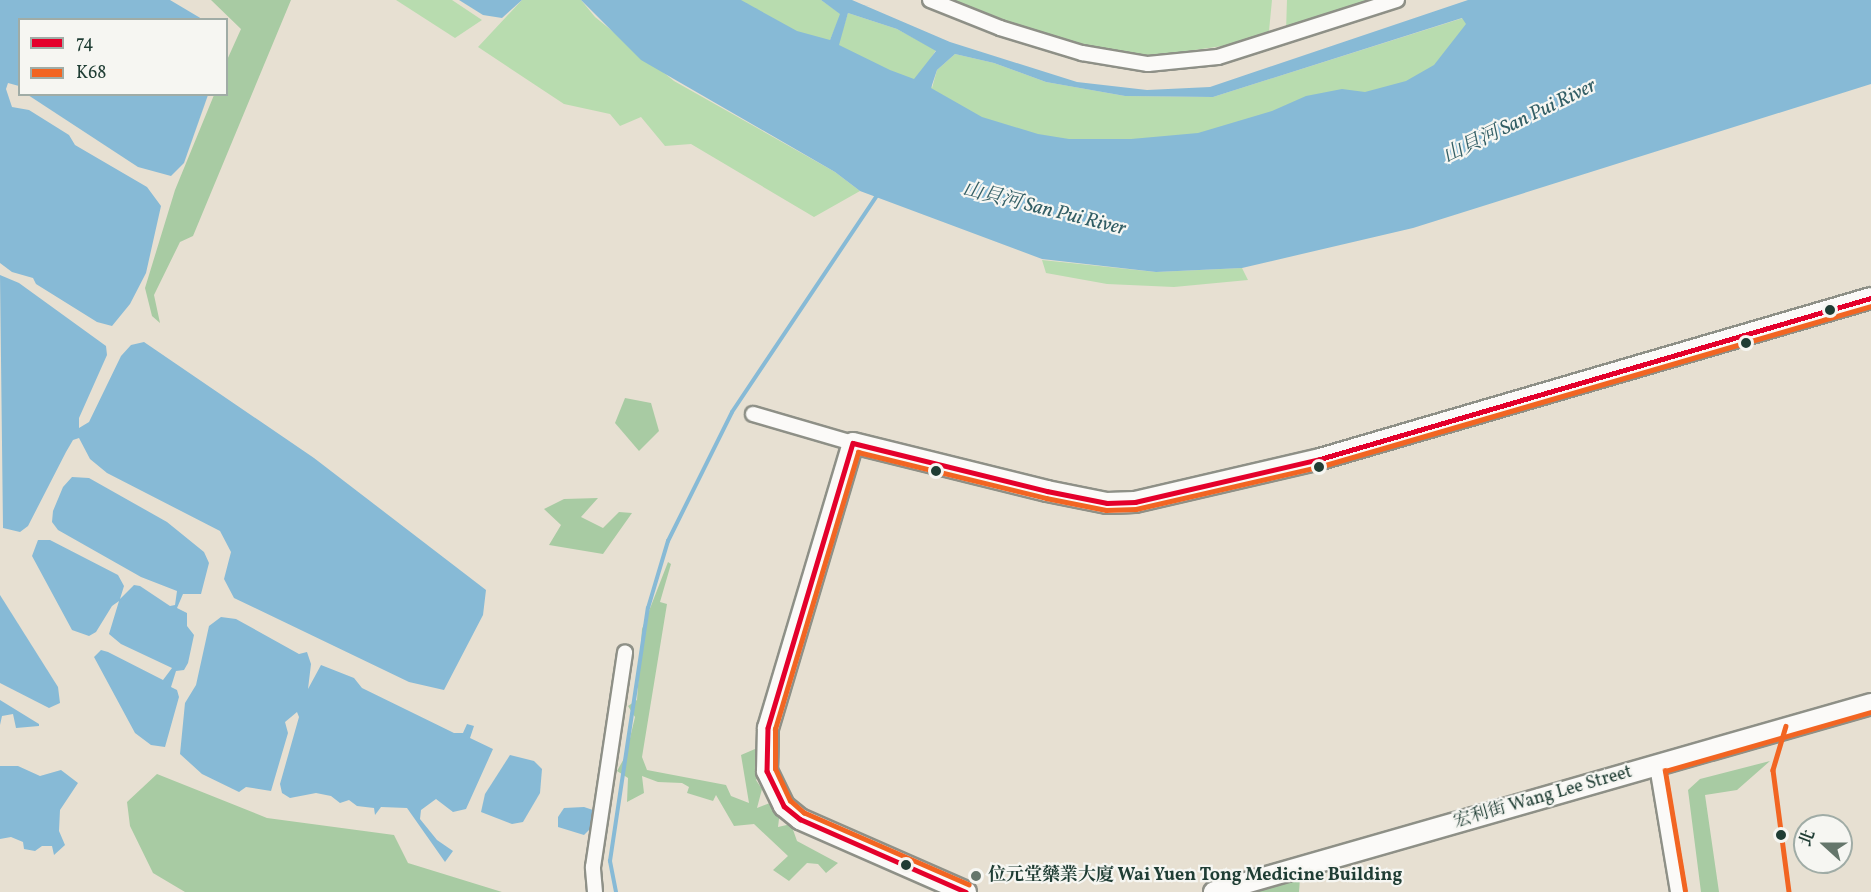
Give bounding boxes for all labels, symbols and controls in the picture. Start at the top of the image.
legend [18,18,228,96]
text: 74 [76,31,94,56]
text: K68 [76,61,106,86]
water label: 山貝河 San Pui River [1439,74,1601,170]
water label: 山貝河 San Pui River [960,178,1128,242]
unlabelled marker [1824,304,1836,316]
unlabelled marker [1740,337,1752,349]
unlabelled marker [1313,461,1325,473]
unlabelled marker [930,465,942,477]
street label: 宏利街 Wang Lee Street [1451,762,1635,834]
north arrow [1793,814,1853,874]
text: 北 [1795,827,1821,850]
unlabelled marker [1775,829,1787,841]
unlabelled marker [900,859,912,871]
place label: 位元堂藥業大廈 Wai Yuen Tong Medicine Building [988,865,1403,887]
marker: 位元堂藥業大廈 Wai Yuen Tong Medicine Building [969,869,983,883]

